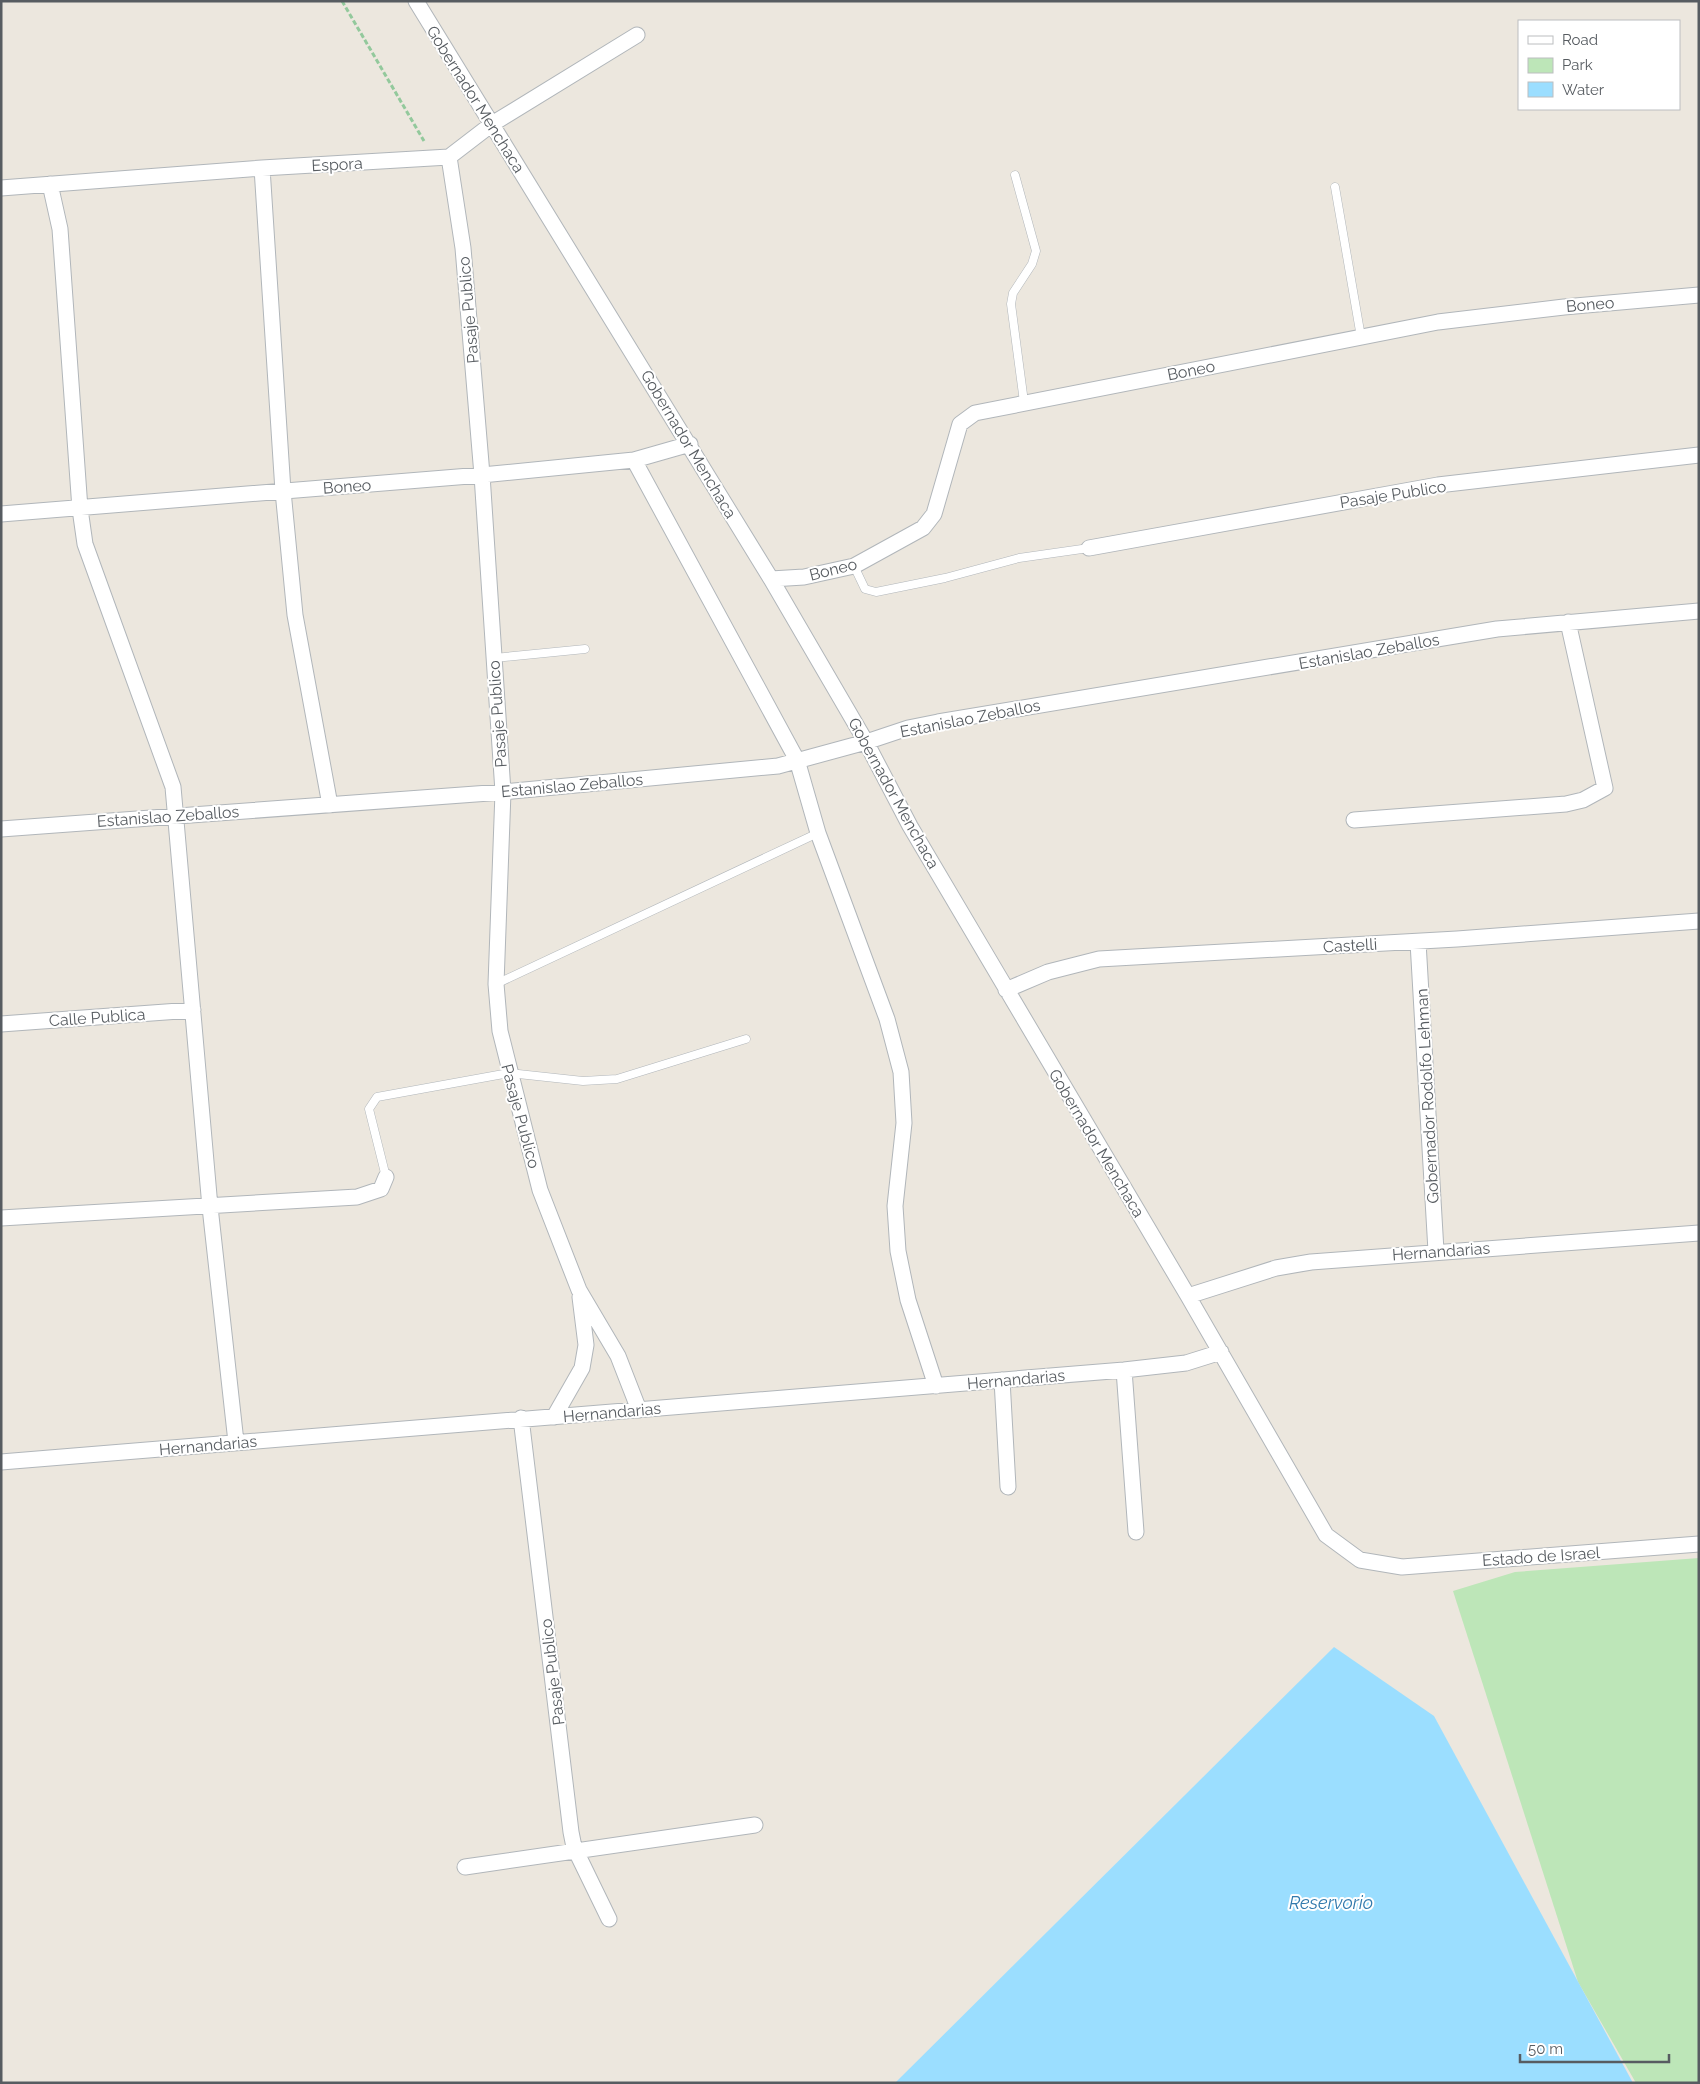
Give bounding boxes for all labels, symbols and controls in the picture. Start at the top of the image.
legend [1518,20,1680,110]
street label: Gobernador Menchaca [423,22,529,176]
text: Road [1562,31,1598,49]
text: Park [1562,56,1593,74]
text: Water [1562,81,1605,99]
street label: Espora [311,154,363,175]
street label: Pasaje Publico [454,256,483,364]
street label: Boneo [1565,293,1615,316]
street label: Boneo [1166,357,1217,384]
street label: Gobernador Menchaca [637,367,740,522]
street label: Boneo [322,475,372,498]
street label: Pasaje Publico [1339,477,1448,512]
street label: Boneo [807,554,859,585]
street label: Estanislao Zeballos [1297,630,1441,673]
street label: Pasaje Publico [484,660,511,768]
street label: Estanislao Zeballos [898,696,1042,741]
street label: Gobernador Menchaca [844,714,943,872]
street label: Estanislao Zeballos [500,770,644,801]
street label: Estanislao Zeballos [96,802,240,831]
street label: Castelli [1322,935,1378,956]
street label: Gobernador Rodolfo Lehman [1412,988,1443,1204]
street label: Calle Publica [48,1005,146,1030]
street label: Pasaje Publico [497,1062,544,1171]
street label: Gobernador Menchaca [1045,1066,1148,1221]
street label: Hernandarias [1391,1239,1491,1264]
street label: Hernandarias [966,1366,1066,1393]
street label: Hernandarias [562,1399,662,1426]
street label: Hernandarias [158,1432,258,1459]
street label: Estado de Israel [1481,1543,1601,1570]
street label: Pasaje Publico [537,1617,568,1726]
water label: Reservorio [1289,1892,1373,1913]
scale bar [1520,2032,1669,2064]
text: 50 m [1528,2040,1563,2058]

